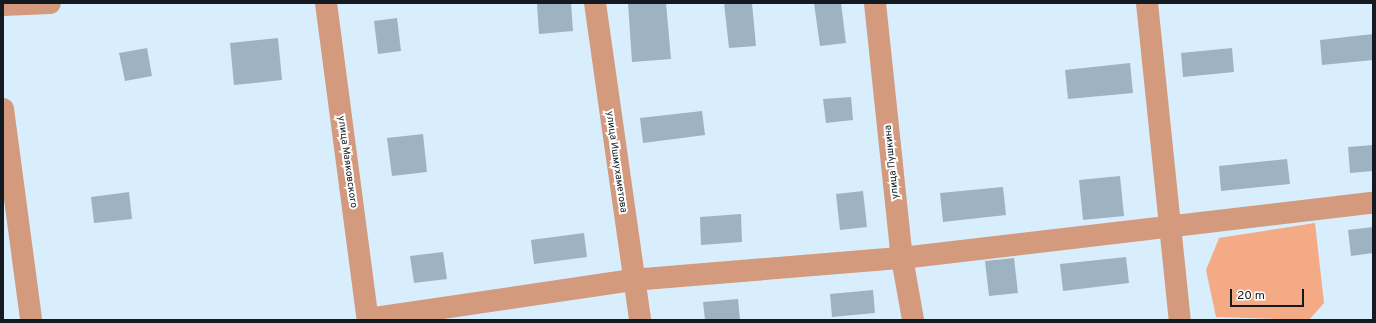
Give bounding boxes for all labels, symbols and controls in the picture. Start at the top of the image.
street label: улица Ишмухаметова [603,110,629,214]
street label: улица Маяковского [335,115,359,209]
street label: улица Пушкина [882,124,902,200]
scale bar [1232,281,1306,307]
text: 20 m [1237,288,1265,304]

